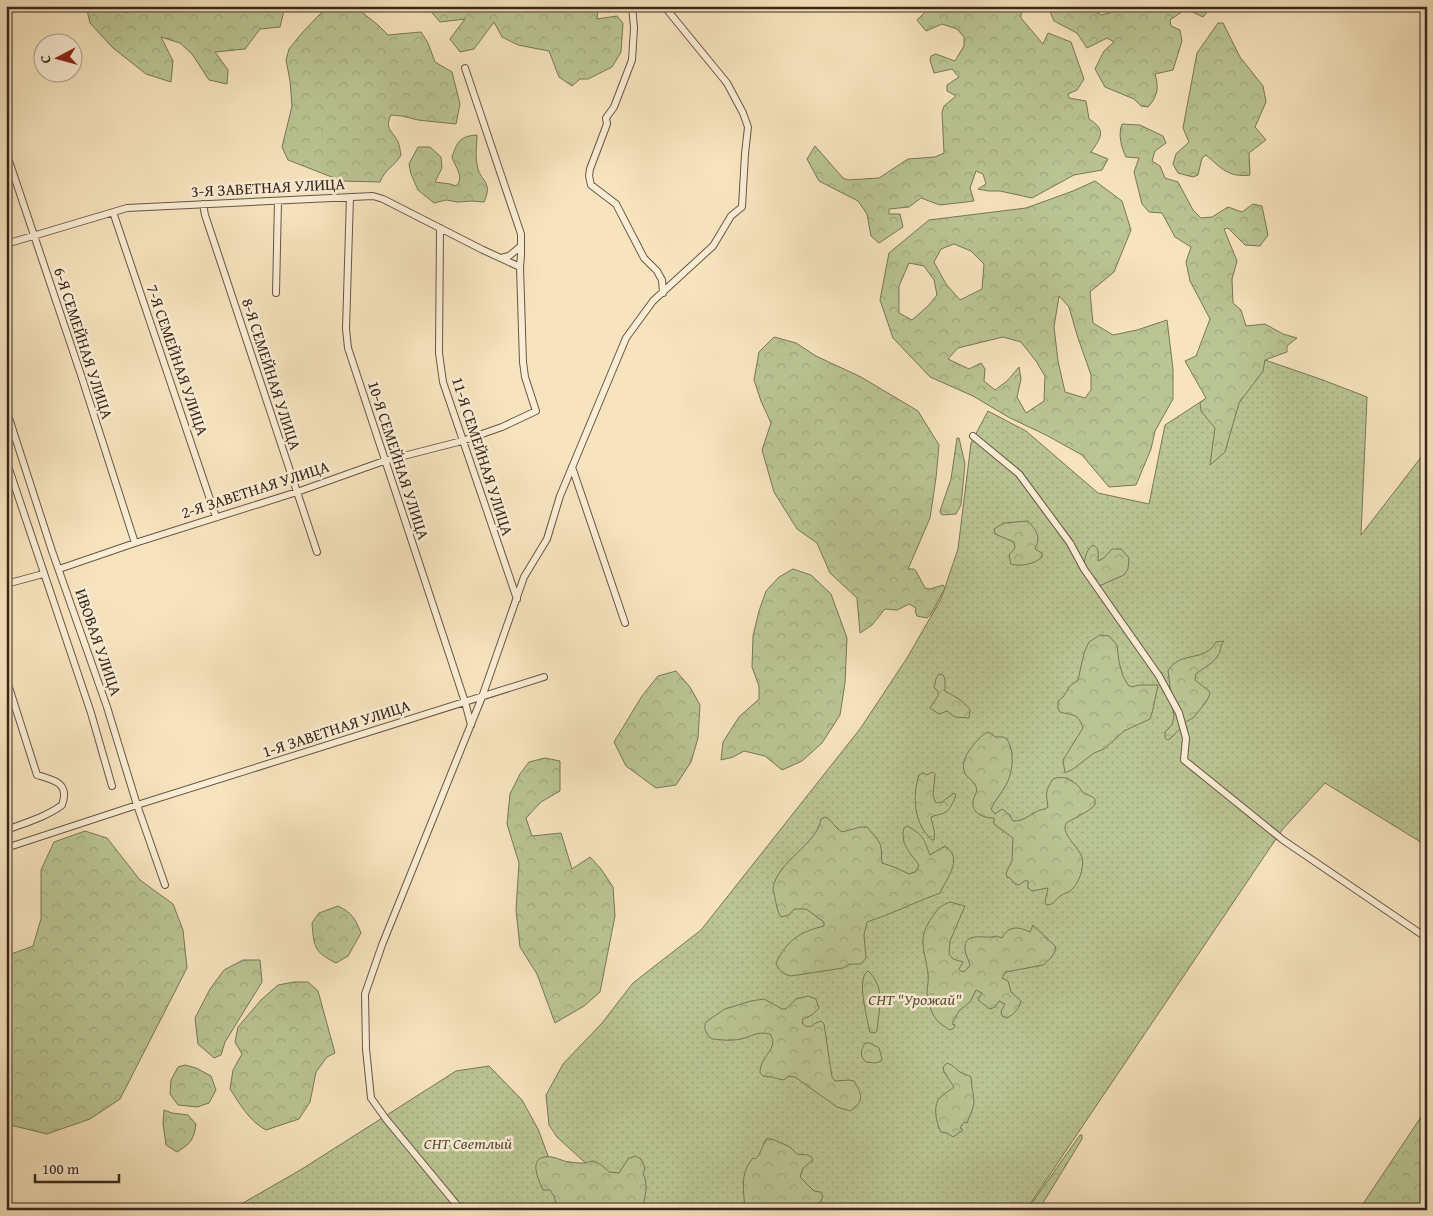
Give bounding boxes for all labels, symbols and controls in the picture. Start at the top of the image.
north arrow [32,32,82,82]
text: С [35,54,55,64]
street label: 3-Я ЗАВЕТНАЯ УЛИЦА [190,171,346,203]
street label: 6-Я СЕМЕЙНАЯ УЛИЦА [48,264,120,422]
street label: 7-Я СЕМЕЙНАЯ УЛИЦА [141,281,215,439]
street label: 8-Я СЕМЕЙНАЯ УЛИЦА [236,295,308,453]
street label: 11-Я СЕМЕЙНАЯ УЛИЦА [446,373,520,539]
street label: 10-Я СЕМЕЙНАЯ УЛИЦА [362,377,436,543]
street label: 2-Я ЗАВЕТНАЯ УЛИЦА [178,454,332,524]
street label: ИВОВАЯ УЛИЦА [69,585,129,699]
street label: 1-Я ЗАВЕТНАЯ УЛИЦА [259,693,413,763]
park label: СНТ "Урожай" [868,987,962,1011]
park label: СНТ Светлый [424,1131,512,1155]
scale bar [35,1151,119,1183]
text: 100 m [42,1158,80,1179]

